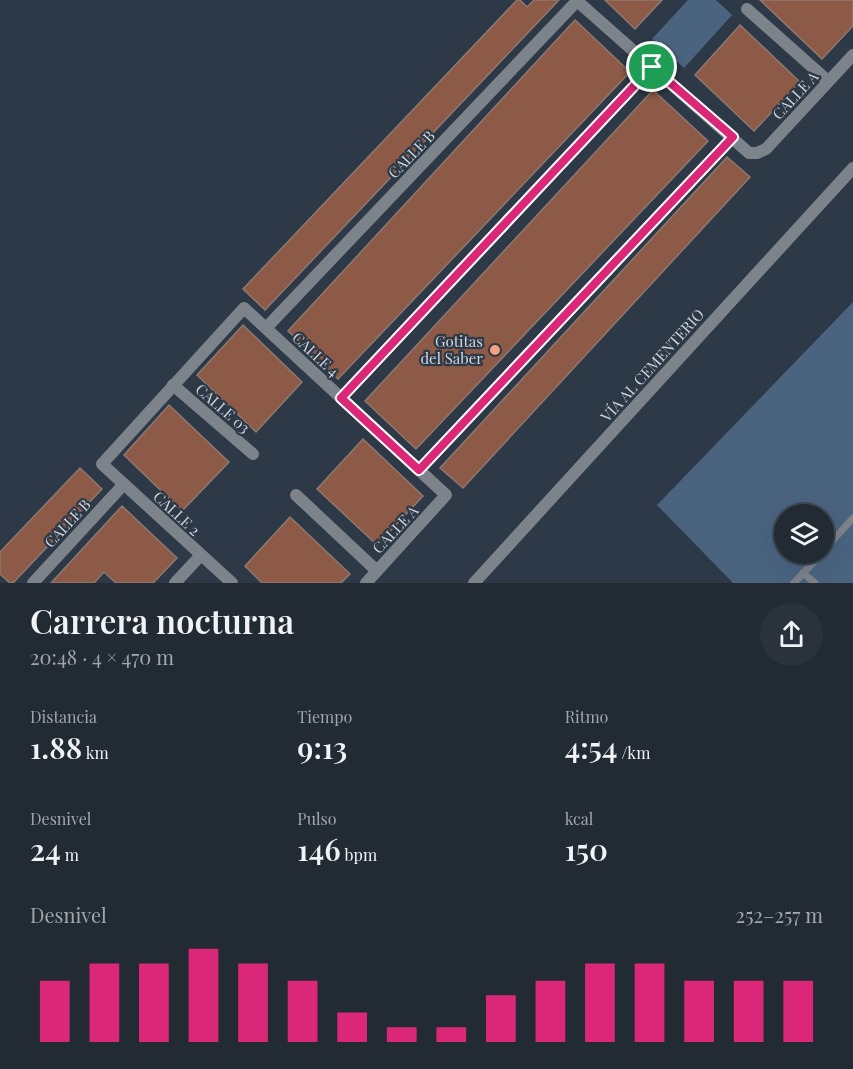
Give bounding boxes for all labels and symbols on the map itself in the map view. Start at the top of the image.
pin [626,41,677,92]
street label: CALLE A [768,66,823,123]
street label: CALLE B [383,126,439,182]
street label: VÍA AL CEMENTERIO [595,304,708,426]
street label: CALLE 4 [288,327,344,381]
place label: Gotitas del Saber [420,331,483,368]
marker: Gotitas del Saber [488,343,502,357]
street label: CALLE 03 [192,379,255,437]
street label: CALLE 2 [149,486,205,540]
street label: CALLE B [39,494,95,552]
street label: CALLE A [368,500,423,557]

